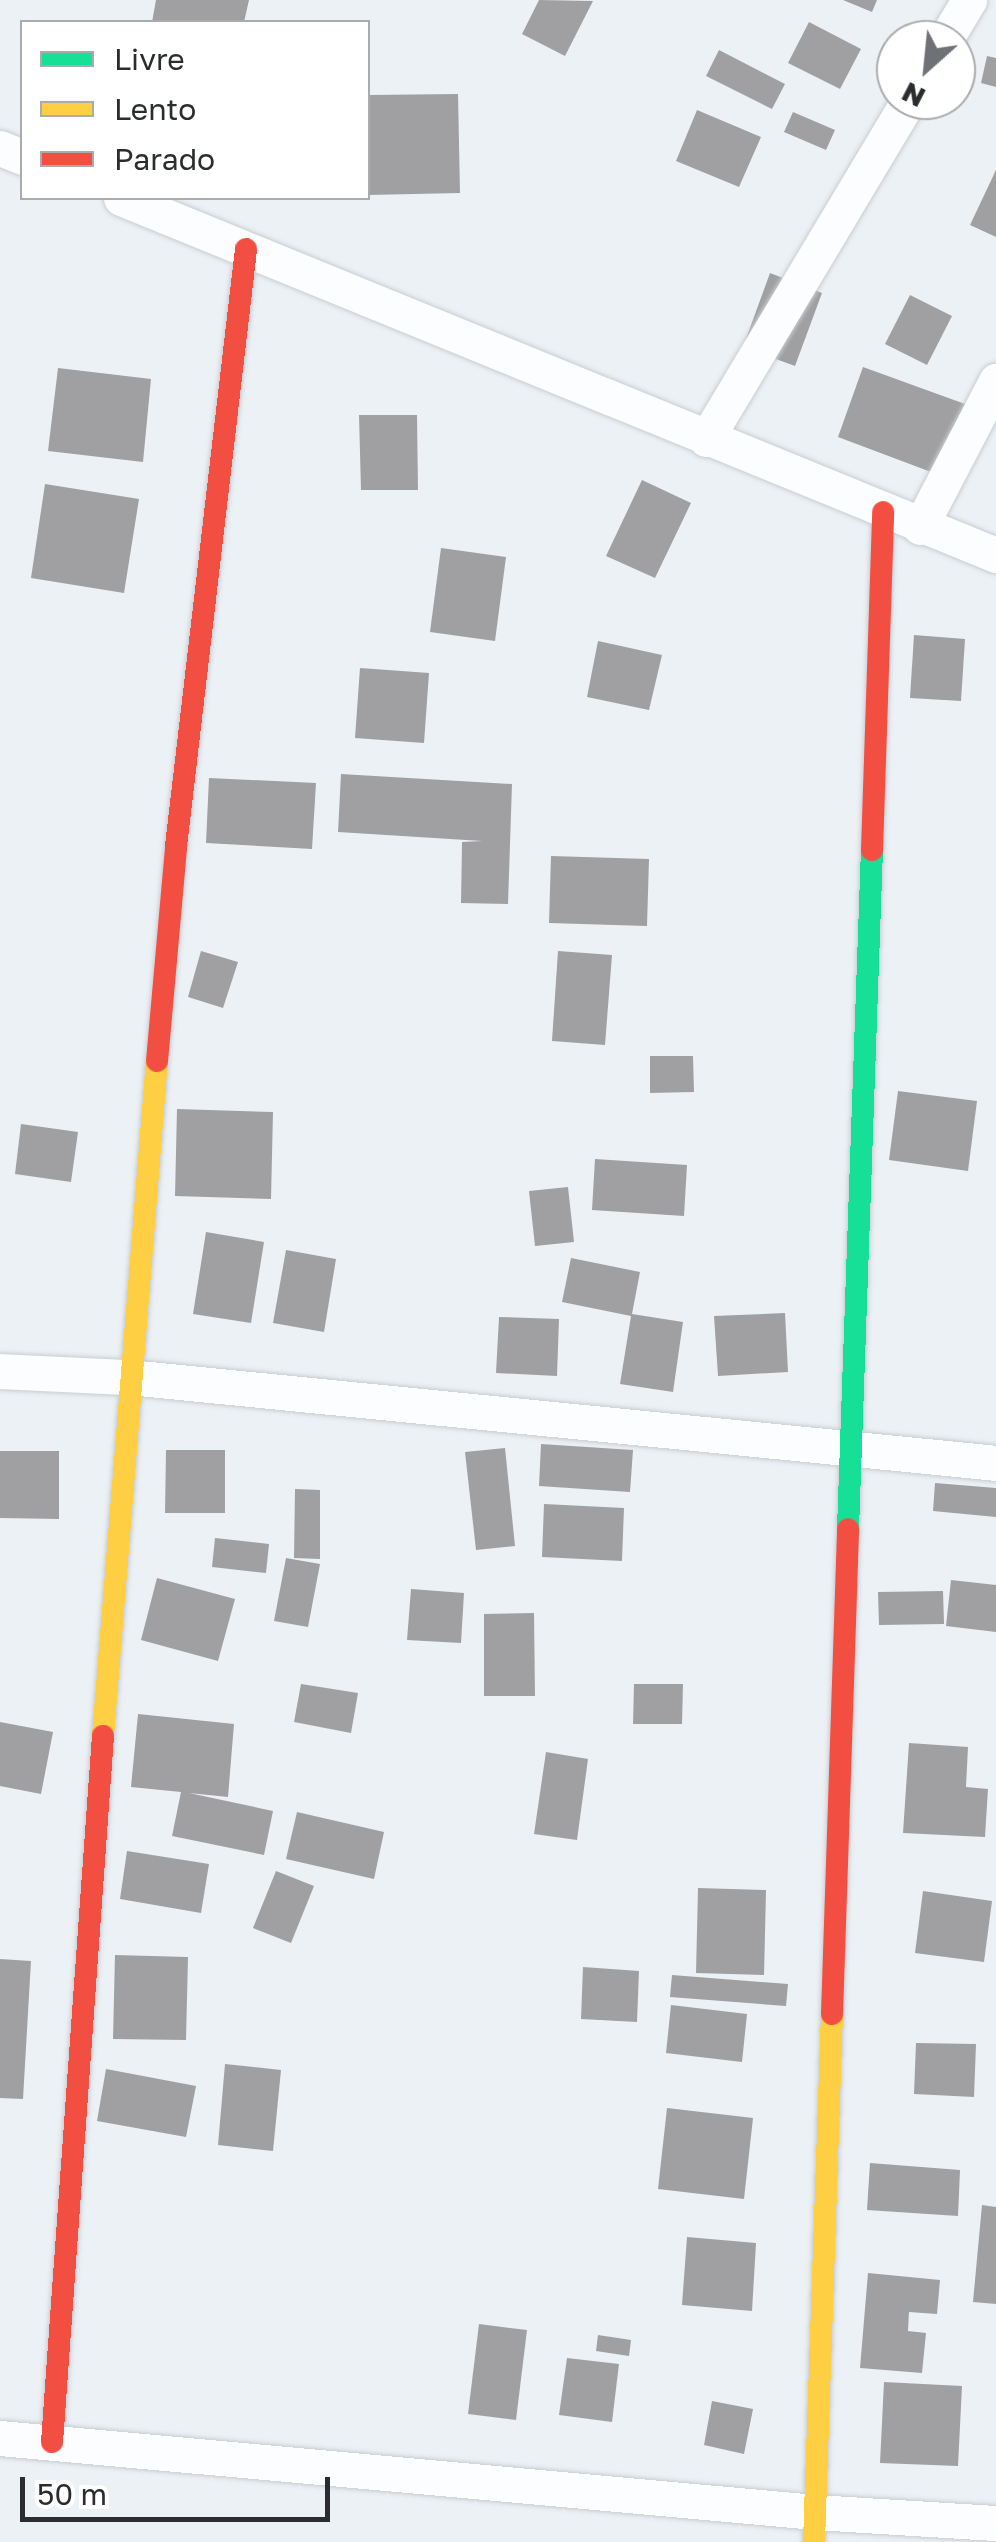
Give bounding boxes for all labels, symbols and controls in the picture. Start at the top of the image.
legend [20,20,370,200]
north arrow [876,20,976,120]
text: Livre [114,41,185,77]
text: N [896,76,930,115]
text: Lento [114,91,196,127]
text: Parado [114,141,215,177]
scale bar [25,2457,335,2519]
text: 50 m [37,2476,107,2512]

